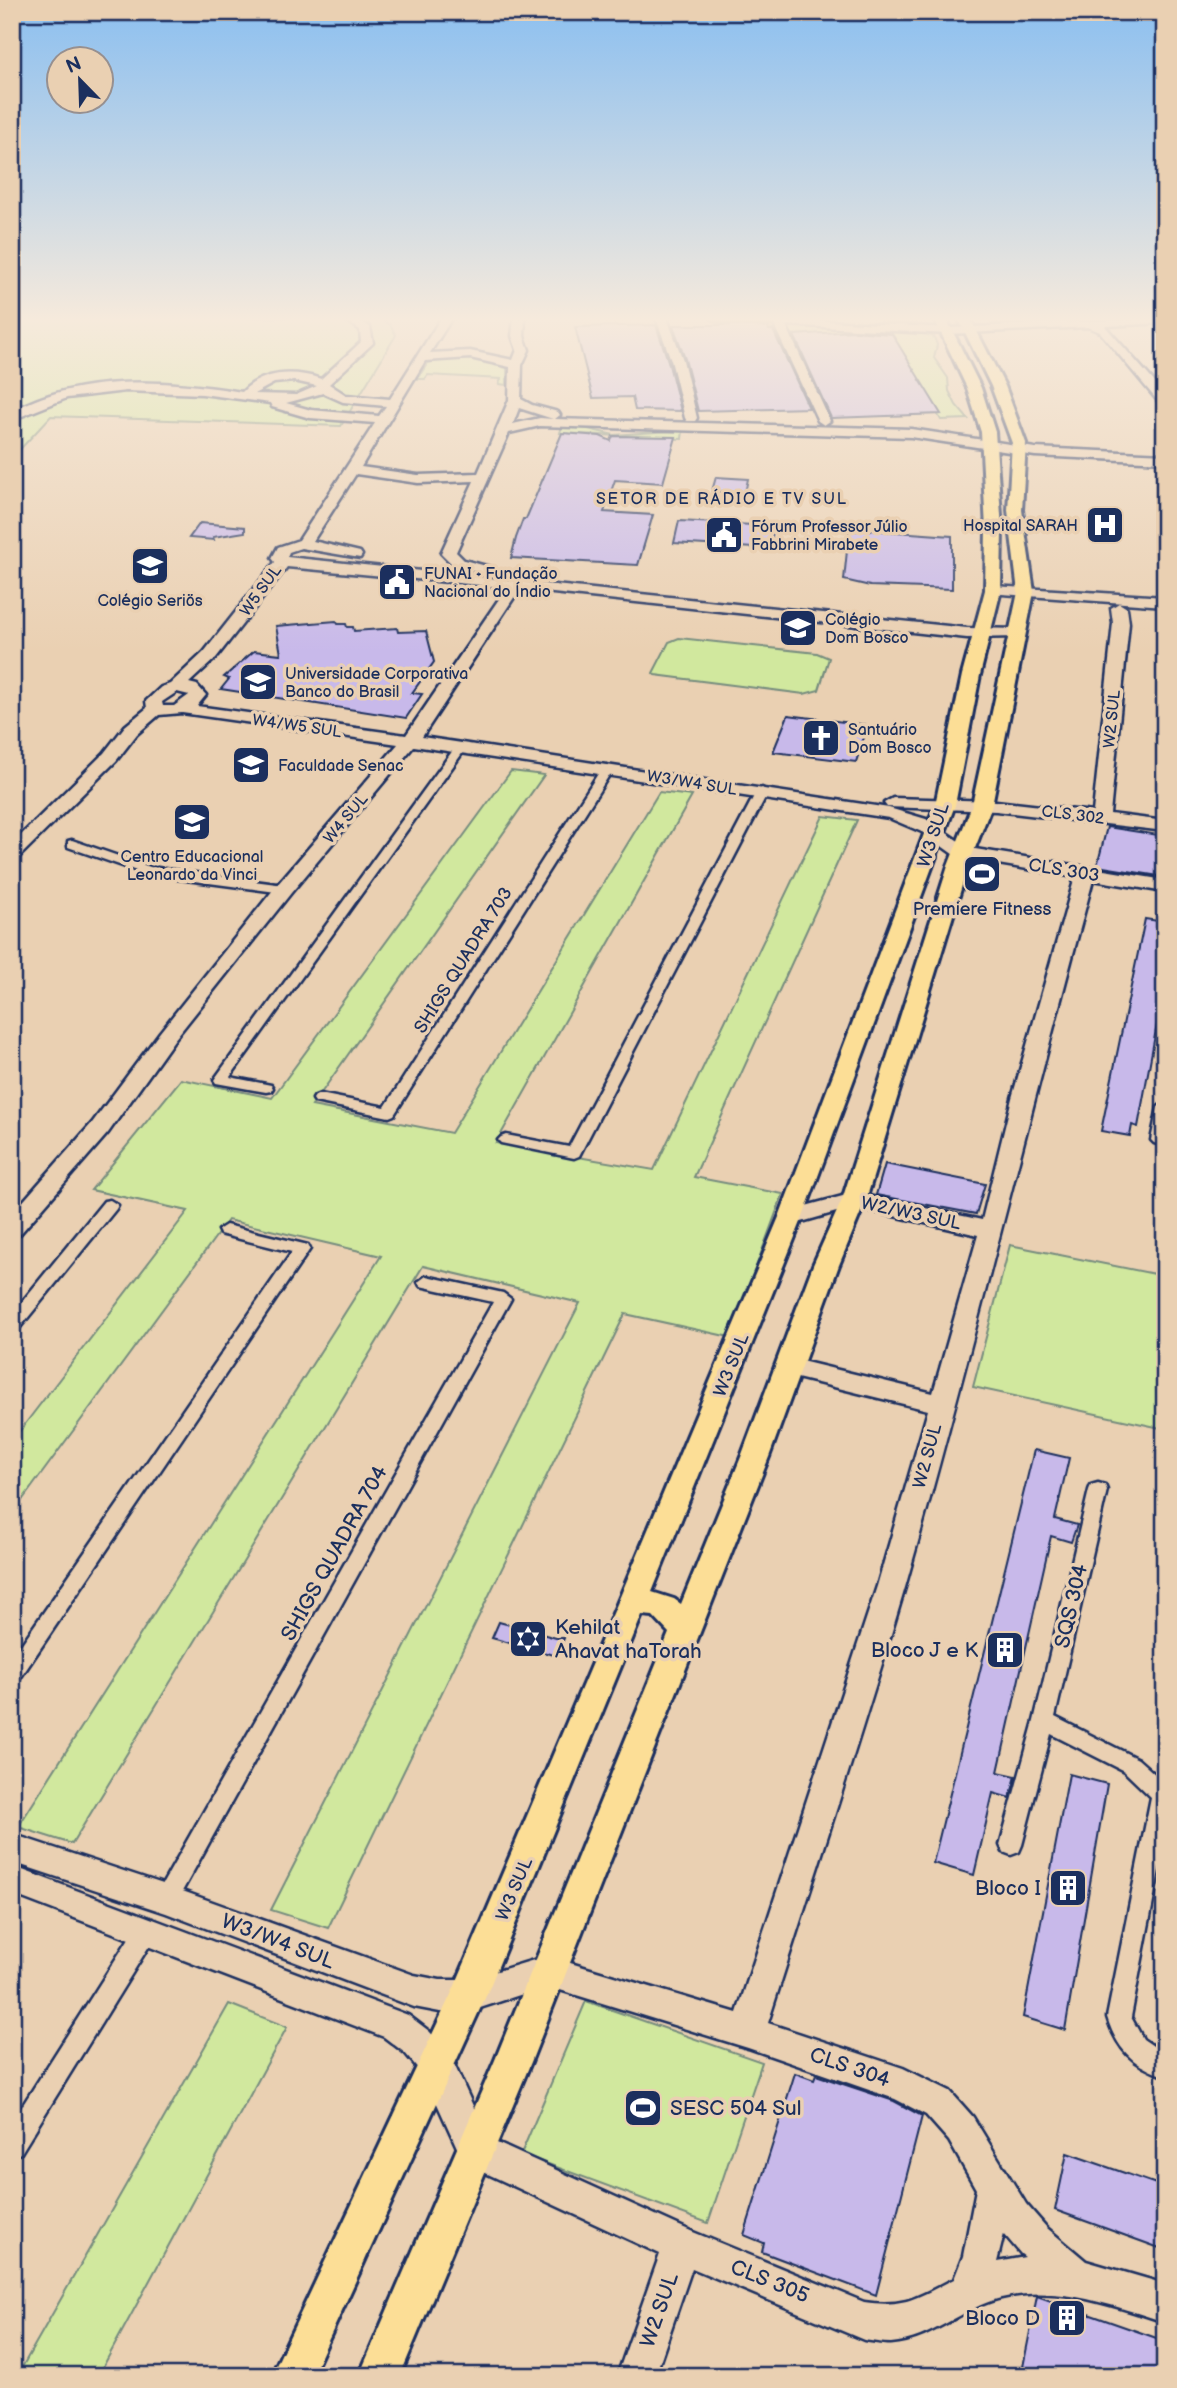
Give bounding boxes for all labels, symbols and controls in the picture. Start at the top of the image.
north arrow [46,46,116,116]
text: N [63,52,85,79]
district label: SETOR DE RÁDIO E TV SUL [596,488,848,509]
hospital icon: Hospital SARAH [1084,504,1126,546]
public building icon: Fórum Professor Júlio Fabbrini Mirabete [703,514,745,556]
place label: Hospital SARAH [963,517,1078,536]
place label: Fórum Professor Júlio Fabbrini Mirabete [751,518,907,555]
school or university icon: Colégio Seriös [129,545,171,587]
street label: W5 SUL [236,561,287,620]
public building icon: FUNAI - Fundação Nacional do Índio [376,561,418,603]
place label: FUNAI - Fundação Nacional do Índio [424,565,558,602]
place label: Colégio Seriös [97,592,203,611]
school or university icon: Colégio Dom Bosco [777,607,819,649]
place label: Colégio Dom Bosco [825,611,909,648]
school or university icon: Universidade Corporativa Banco do Brasil [237,661,279,703]
place label: Universidade Corporativa Banco do Brasil [285,665,468,702]
street label: W2 SUL [1100,688,1125,749]
street label: W4/W5 SUL [251,711,343,742]
church icon: Santuário Dom Bosco [800,717,842,759]
place label: Santuário Dom Bosco [848,721,932,758]
school or university icon: Faculdade Senac [230,744,272,786]
place label: Faculdade Senac [278,757,404,776]
street label: W3/W4 SUL [646,767,739,800]
street label: W4 SUL [320,790,373,848]
street label: W3 SUL [913,800,954,870]
school or university icon: Centro Educacional Leonardo da Vinci [171,801,213,843]
street label: CLS 302 [1040,802,1106,829]
place label: Centro Educacional Leonardo da Vinci [121,848,263,885]
sports icon: Premiere Fitness [961,853,1003,895]
street label: CLS 303 [1027,855,1101,886]
street label: SHIGS QUADRA 703 [410,883,517,1037]
place label: Premiere Fitness [913,899,1051,920]
street label: W2/W3 SUL [859,1193,963,1234]
street label: W3 SUL [709,1330,754,1400]
street label: W2 SUL [909,1421,946,1491]
street label: SHIGS QUADRA 704 [276,1461,393,1645]
street label: SQS 304 [1050,1561,1093,1651]
place label: Kehilat Ahavat haTorah [555,1615,702,1664]
synagogue icon: Kehilat Ahavat haTorah [507,1618,549,1660]
building icon: Bloco J e K [984,1629,1026,1671]
place label: Bloco J e K [871,1638,978,1663]
street label: W3 SUL [492,1854,537,1924]
building icon: Bloco I [1047,1867,1089,1909]
place label: Bloco I [975,1876,1041,1901]
street label: W3/W4 SUL [218,1908,338,1974]
street label: CLS 304 [806,2042,894,2093]
sports icon: SESC 504 Sul [622,2087,664,2129]
place label: SESC 504 Sul [670,2096,801,2121]
street label: CLS 305 [727,2254,813,2309]
street label: W2 SUL [635,2270,684,2351]
building icon: Bloco D [1046,2297,1088,2339]
place label: Bloco D [965,2306,1040,2331]

